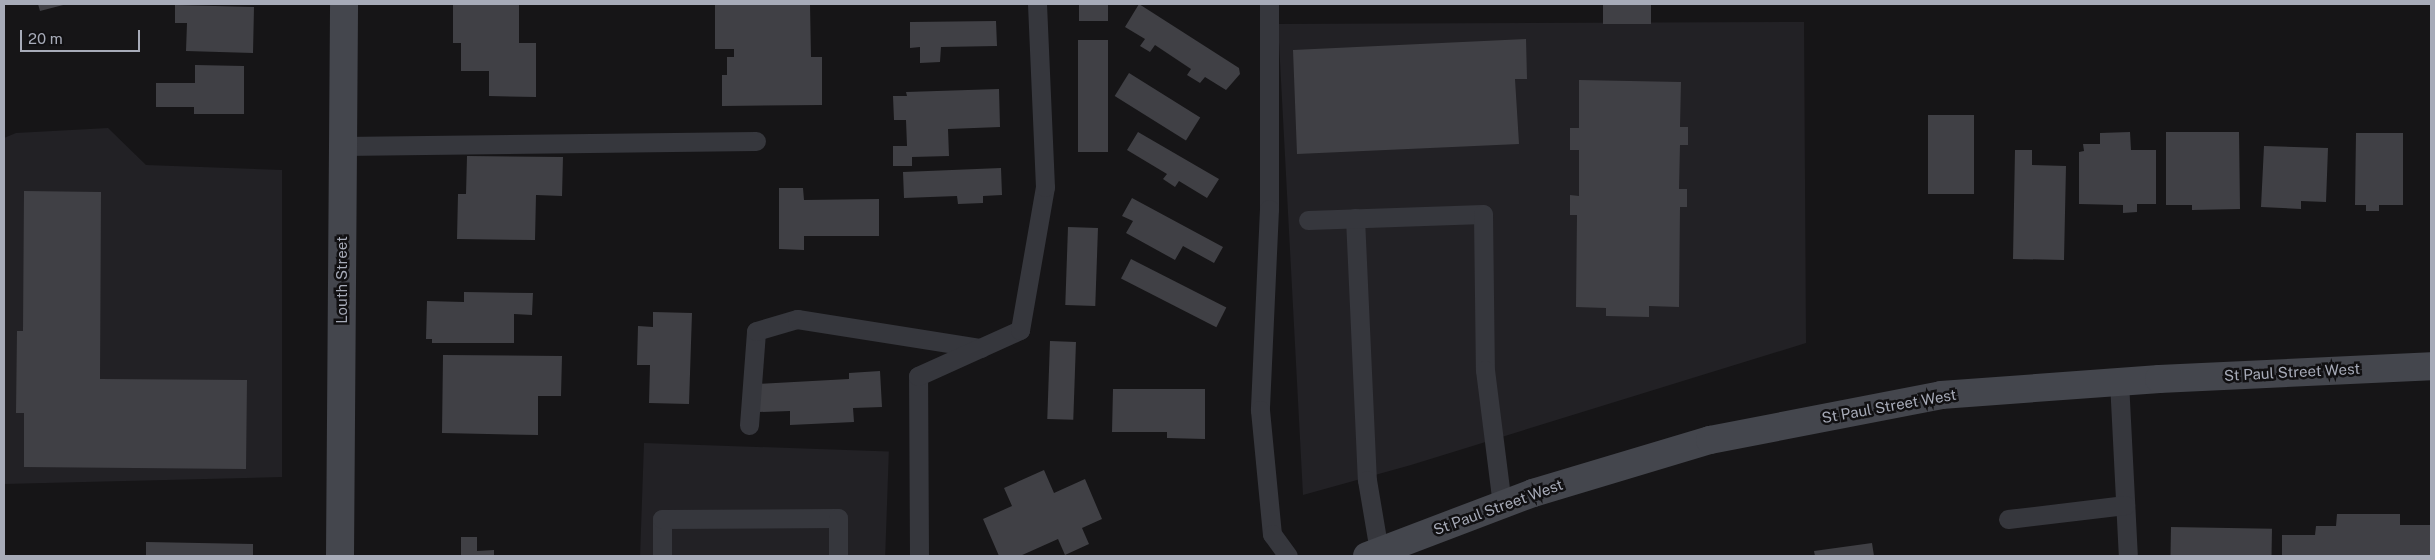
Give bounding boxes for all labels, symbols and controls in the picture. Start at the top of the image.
scale bar [22,20,142,52]
text: 20 m [28,30,63,47]
street label: Louth Street [333,236,351,324]
street label: St Paul Street West [2223,359,2361,385]
street label: St Paul Street West [1820,385,1958,427]
street label: St Paul Street West [1431,475,1565,539]

